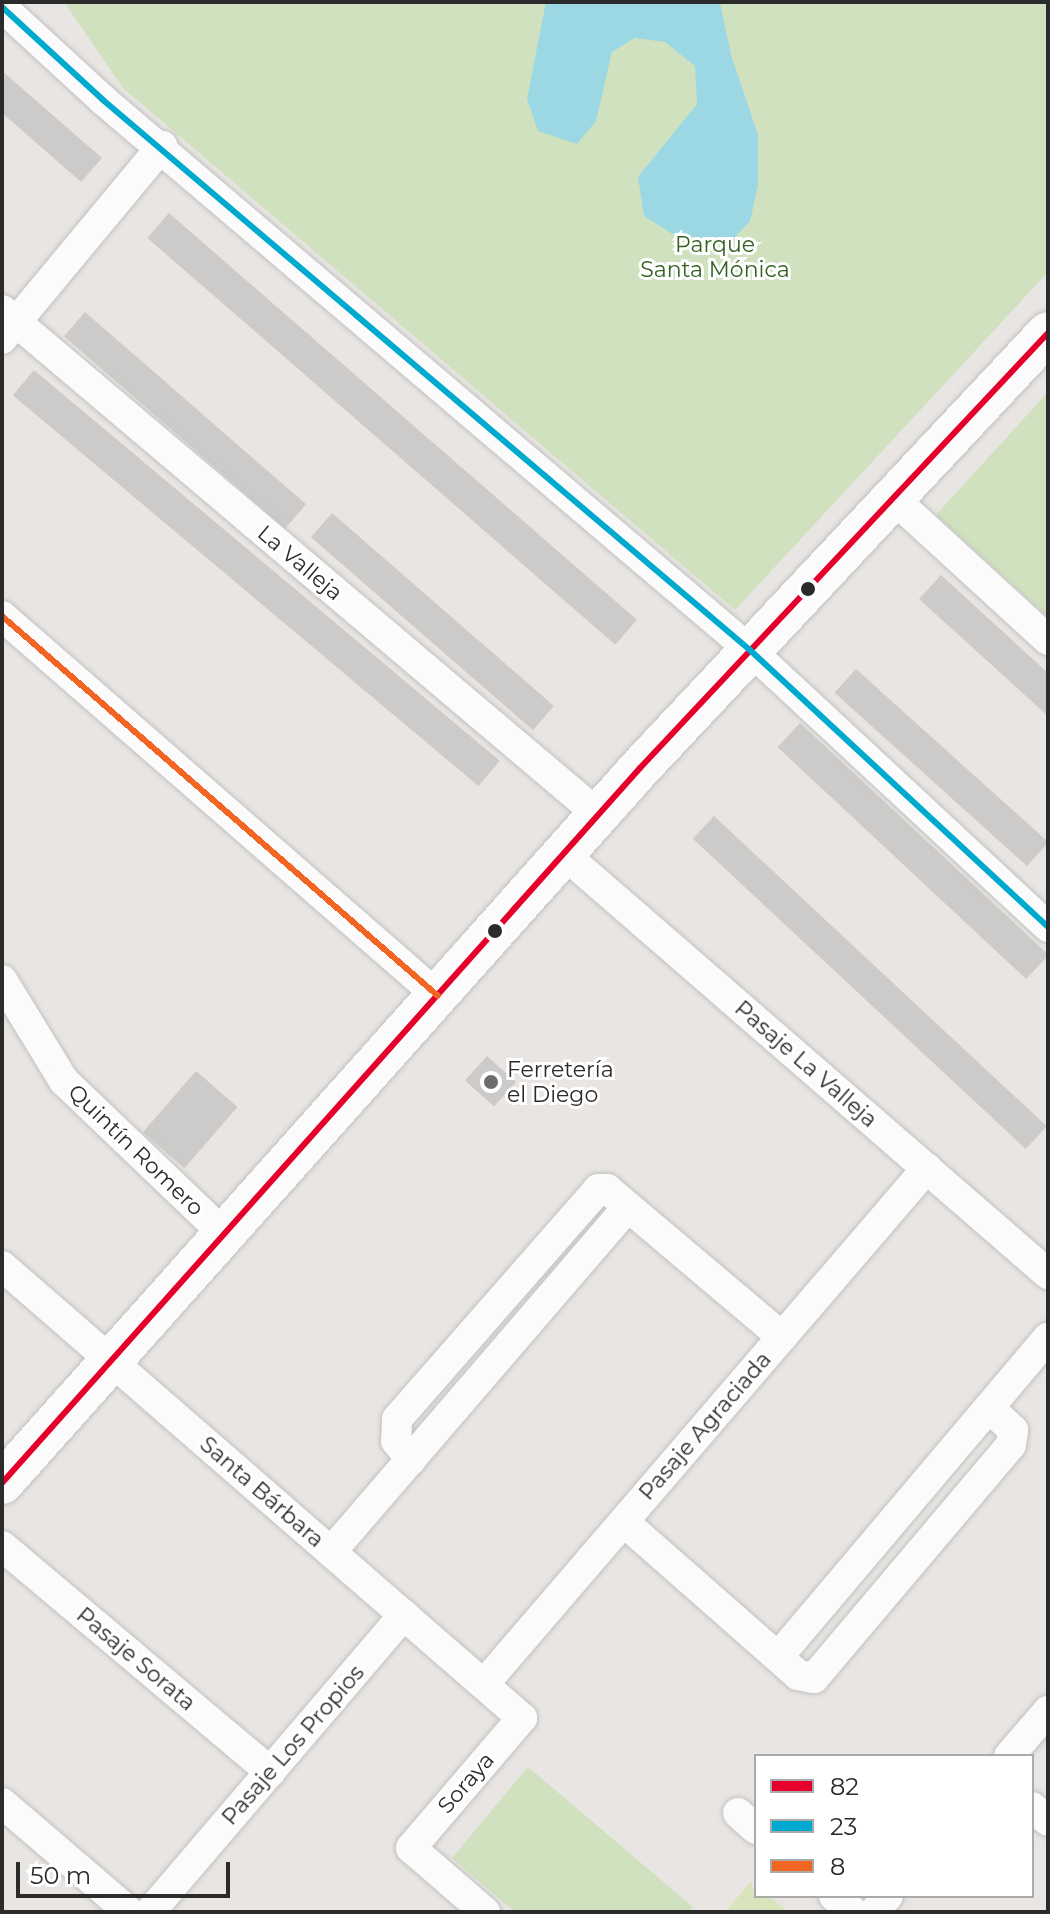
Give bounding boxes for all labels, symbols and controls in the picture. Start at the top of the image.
park label: Parque Santa Mónica [640,231,790,282]
street label: La Valleja [252,520,348,606]
unlabelled marker [800,581,816,597]
unlabelled marker [487,923,503,939]
street label: Pasaje La Valleja [729,995,883,1133]
place label: Ferretería el Diego [507,1056,614,1108]
marker: Ferretería el Diego [482,1073,500,1091]
street label: Quintín Romero [63,1079,209,1221]
street label: Pasaje Agraciada [633,1346,777,1506]
street label: Santa Bárbara [195,1431,329,1553]
street label: Pasaje Sorata [71,1602,201,1716]
street label: Pasaje Los Propios [216,1660,370,1830]
street label: Soraya [432,1747,500,1819]
legend [754,1754,1034,1898]
text: 82 [830,1772,859,1801]
text: 23 [830,1812,857,1841]
scale bar [20,1846,234,1896]
text: 8 [830,1852,845,1881]
text: 50 m [30,1861,91,1890]

